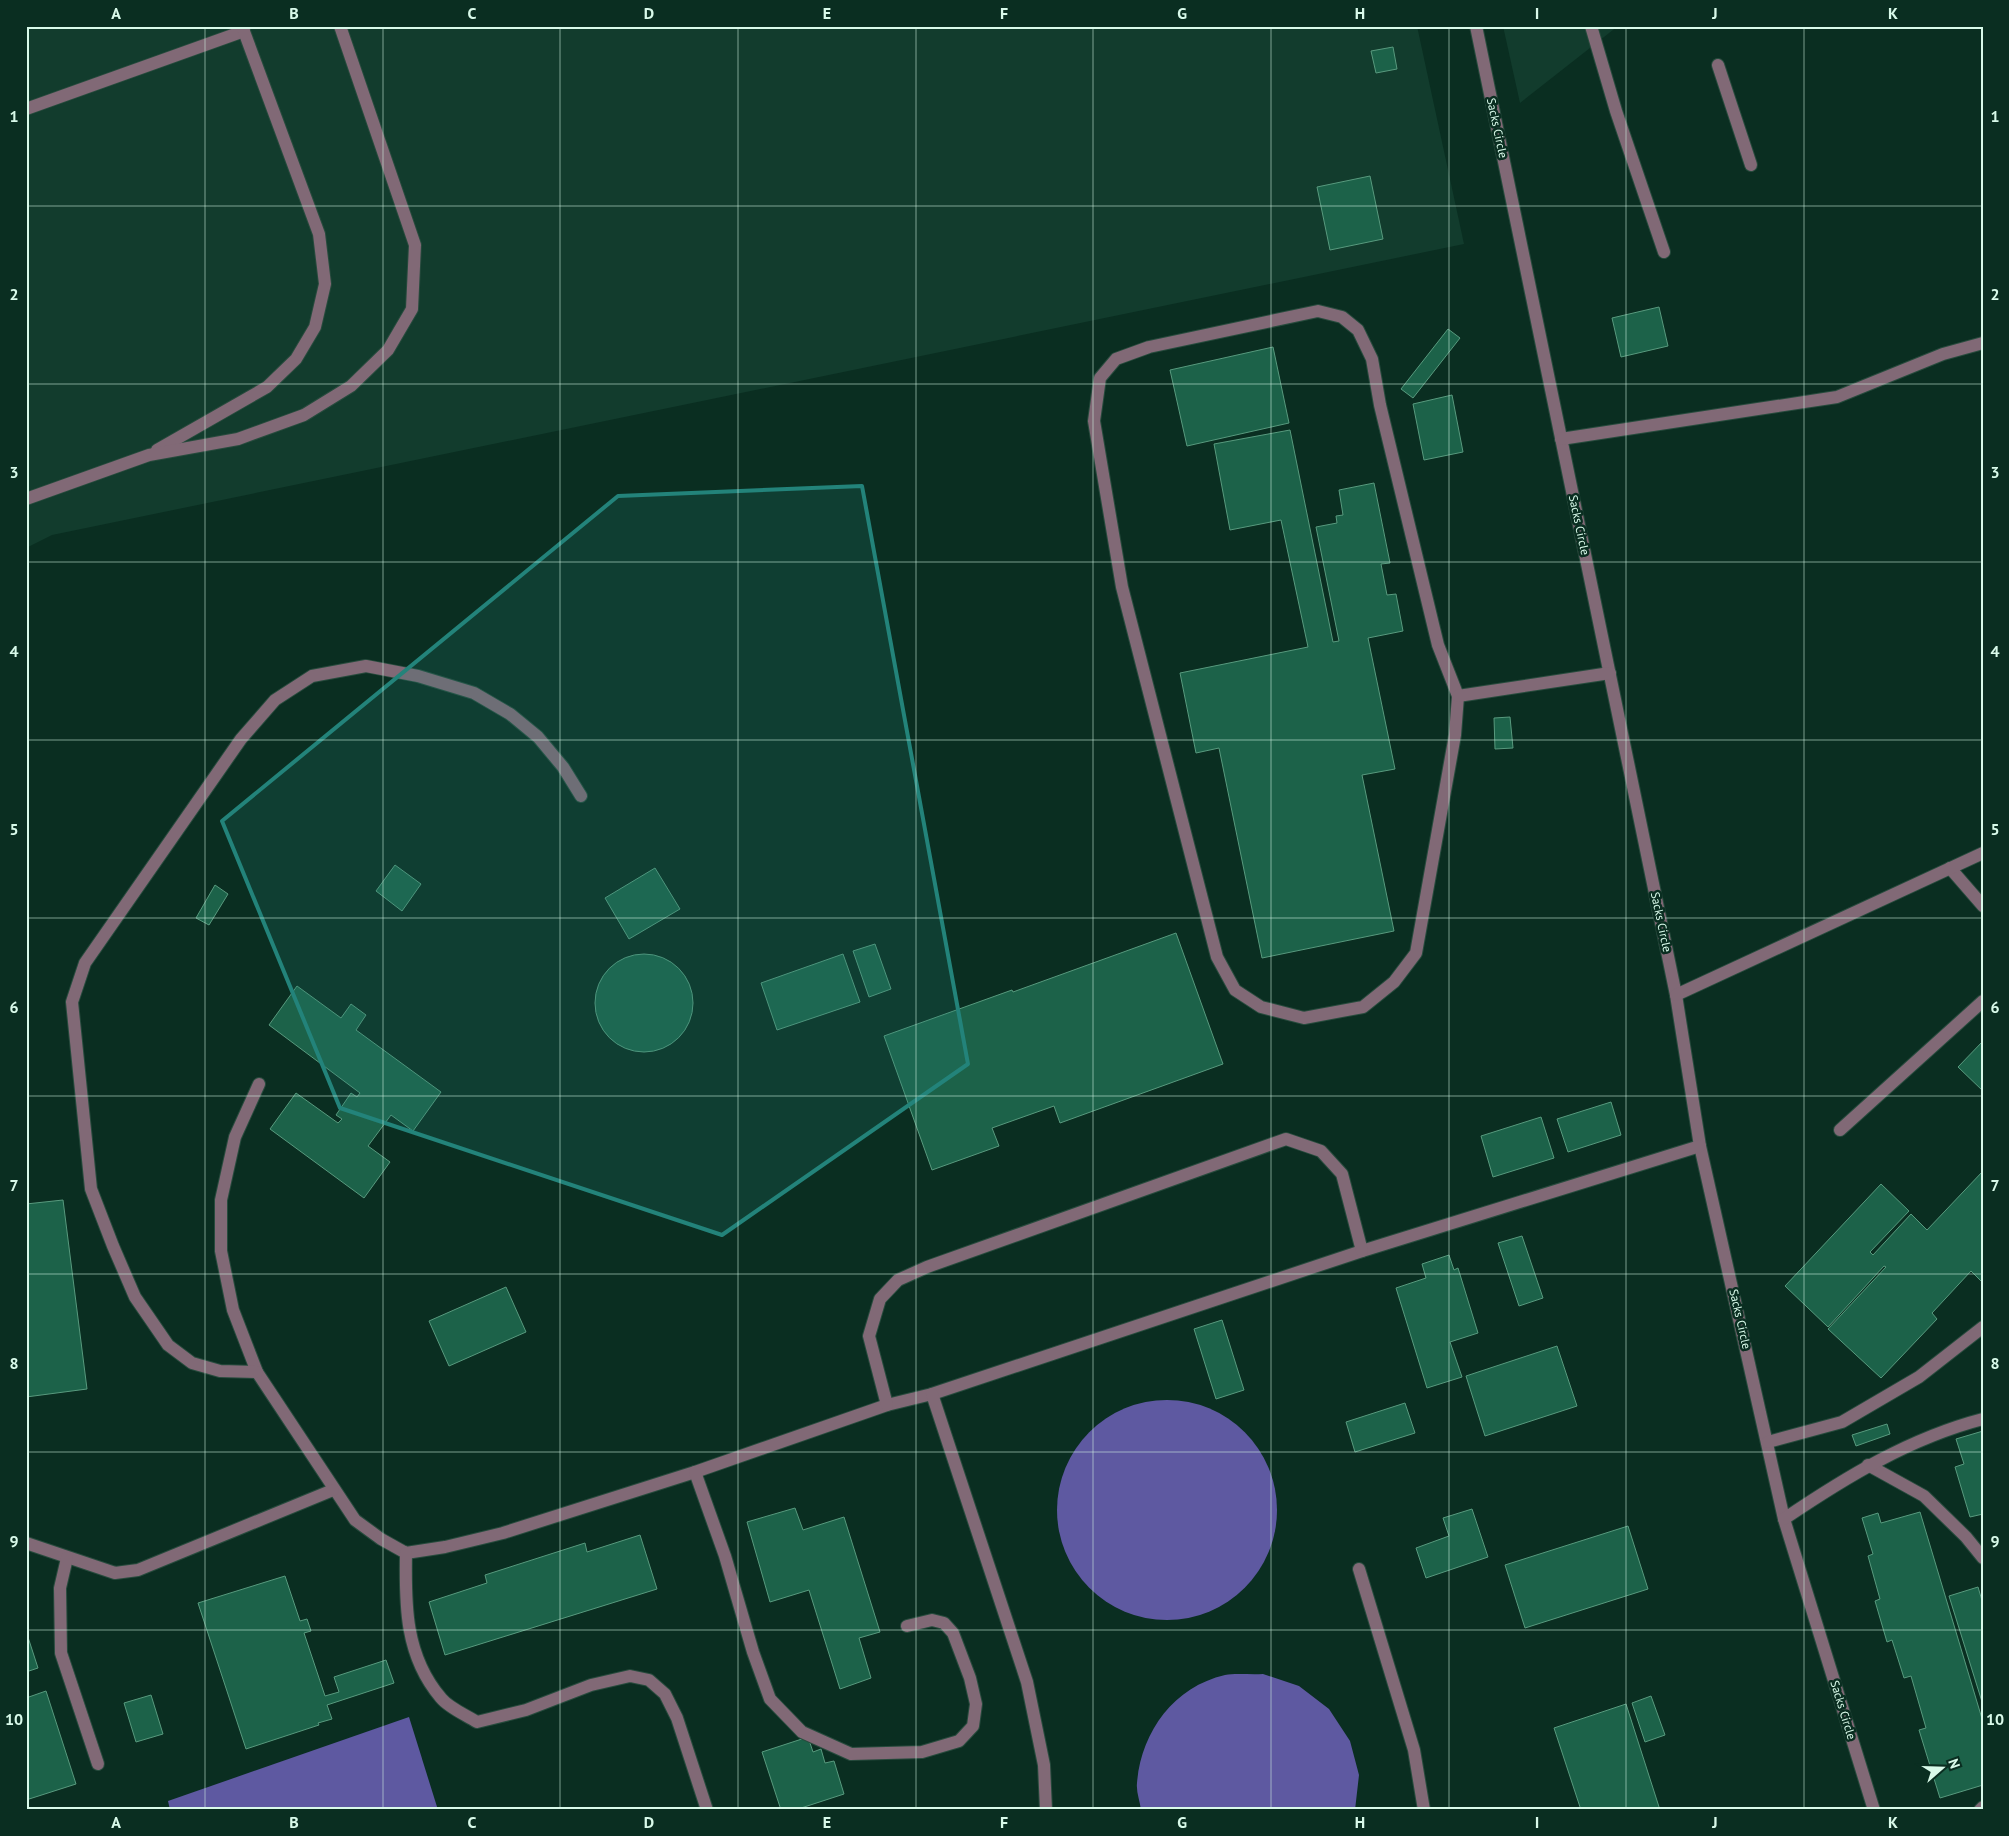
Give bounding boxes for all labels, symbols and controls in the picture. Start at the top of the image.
text: A [111,3,121,23]
text: B [289,3,299,23]
text: C [468,3,477,23]
text: D [644,3,654,23]
text: E [823,3,831,23]
text: F [1000,3,1008,23]
text: G [1177,3,1187,23]
text: H [1355,3,1365,23]
text: I [1535,3,1539,23]
text: J [1711,3,1718,23]
text: K [1888,3,1898,23]
street label: Sacks Circle [1484,97,1511,159]
text: 1 [9,106,19,126]
text: 1 [1990,106,2000,126]
text: 2 [9,284,19,304]
text: 2 [1990,284,2000,304]
text: 3 [9,462,19,482]
text: 3 [1990,462,2000,482]
street label: Sacks Circle [1566,494,1593,556]
text: 4 [9,641,19,661]
text: 4 [1990,641,2000,661]
text: 5 [9,819,19,839]
text: 5 [1990,819,2000,839]
street label: Sacks Circle [1648,891,1675,953]
text: 6 [9,997,19,1017]
text: 6 [1990,997,2000,1017]
text: 7 [9,1175,19,1195]
text: 7 [1990,1175,2000,1195]
street label: Sacks Circle [1726,1288,1755,1350]
text: 8 [9,1353,19,1373]
text: 8 [1990,1353,2000,1373]
text: 9 [9,1531,19,1551]
text: 9 [1990,1531,2000,1551]
street label: Sacks Circle [1827,1679,1860,1741]
text: 10 [5,1709,23,1729]
text: 10 [1986,1709,2004,1729]
north arrow [1916,1744,1966,1794]
text: N [1944,1756,1964,1771]
text: A [111,1812,121,1832]
text: B [289,1812,299,1832]
text: C [468,1812,477,1832]
text: D [644,1812,654,1832]
text: E [823,1812,831,1832]
text: F [1000,1812,1008,1832]
text: G [1177,1812,1187,1832]
text: H [1355,1812,1365,1832]
text: I [1535,1812,1539,1832]
text: J [1711,1812,1718,1832]
text: K [1888,1812,1898,1832]

